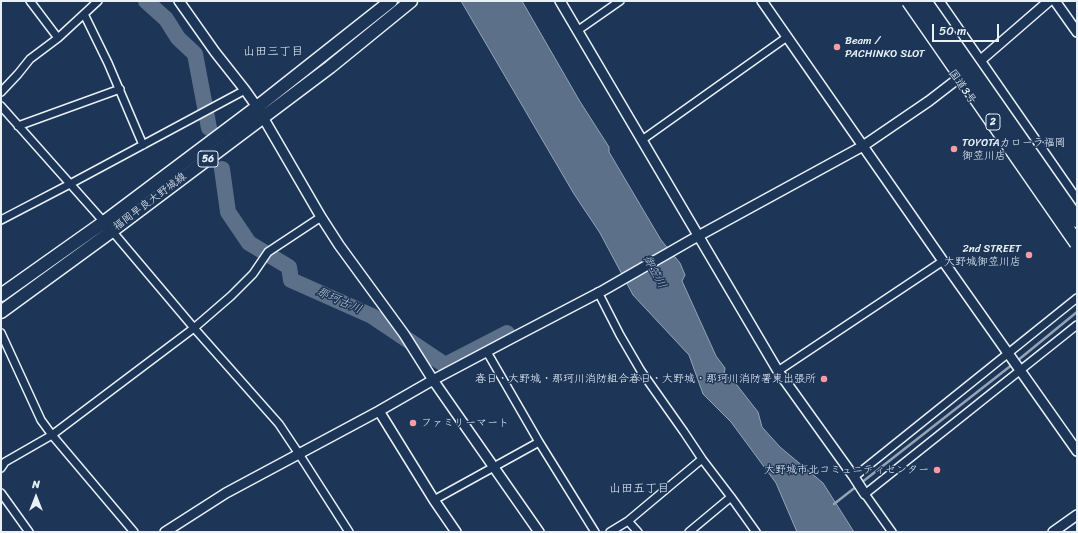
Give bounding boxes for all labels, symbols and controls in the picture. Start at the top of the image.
scale bar [934,16,1001,42]
text: 50 m [939,20,966,42]
place label: Beam / PACHINKO SLOT [845,34,925,60]
marker: Beam / PACHINKO SLOT [832,42,842,52]
district label: 山田三丁目 [243,45,303,59]
street label: 国道3号 [945,67,979,107]
road number: 2 [986,114,1000,130]
place label: TOYOTAカローラ福岡 御笠川店 [962,136,1066,162]
marker: TOYOTAカローラ福岡 御笠川店 [949,144,959,154]
road number: 56 [198,151,218,167]
street label: 福岡早良大野城線 [111,170,189,234]
place label: 2nd STREET 大野城御笠川店 [944,242,1021,268]
marker: 2nd STREET 大野城御笠川店 [1024,250,1034,260]
water label: 御笠川 [639,253,669,291]
water label: 那珂古川 [314,285,364,317]
place label: 春日・大野城・那珂川消防組合春日・大野城・那珂川消防署東出張所 [475,372,816,386]
marker: 春日・大野城・那珂川消防組合春日・大野城・那珂川消防署東出張所 [819,374,829,384]
place label: ファミリーマート [421,416,509,430]
marker: ファミリーマート [408,418,418,428]
place label: 大野城市北コミュニティセンター [764,463,929,477]
marker: 大野城市北コミュニティセンター [932,465,942,475]
text: N [32,475,40,494]
north arrow [16,477,56,517]
district label: 山田五丁目 [609,482,669,496]

